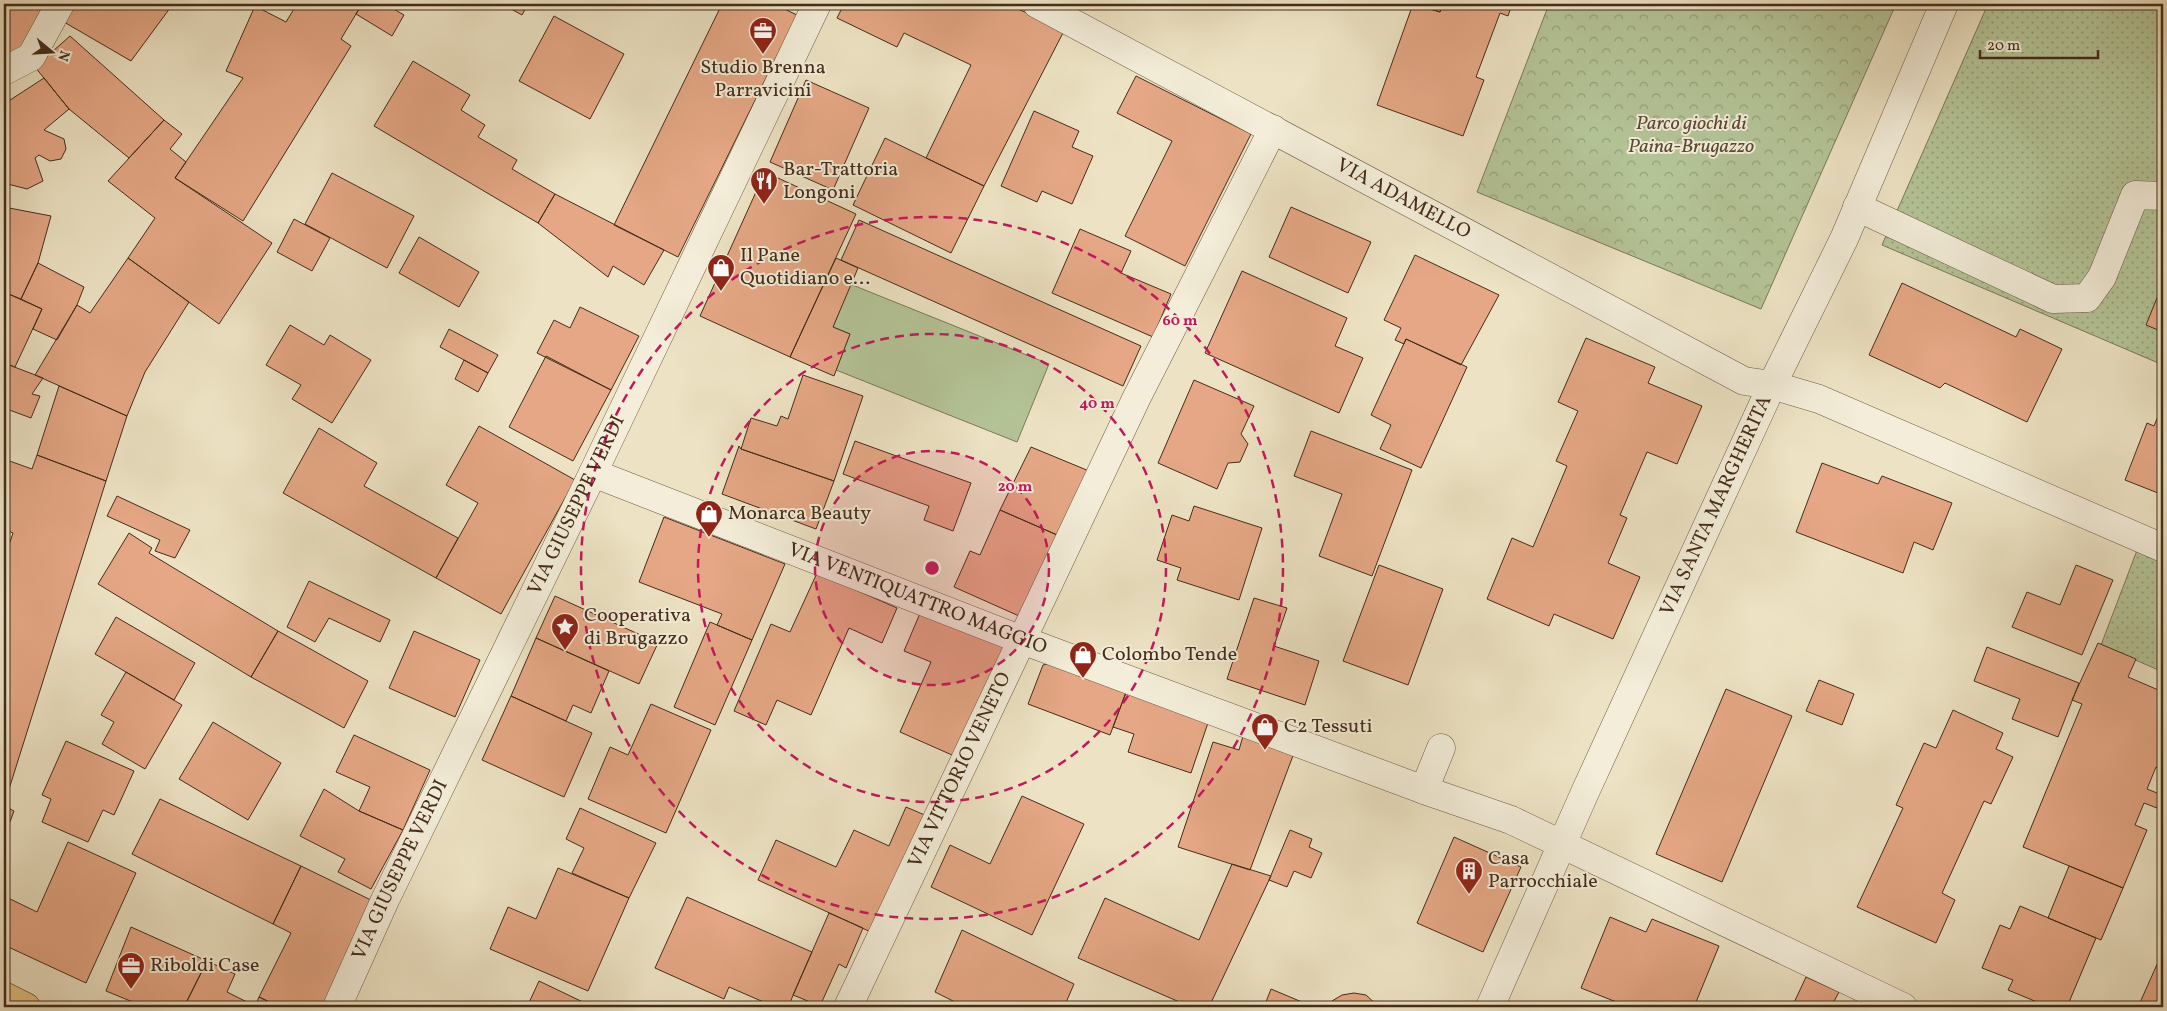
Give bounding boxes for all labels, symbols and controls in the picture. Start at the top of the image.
office icon: Studio Brenna Parravicini [748,16,778,55]
north arrow [28,28,78,78]
scale bar [1980,28,2097,60]
text: 20 m [1987,36,2020,57]
text: N [52,48,74,63]
place label: Studio Brenna Parravicini [700,54,826,105]
park label: Parco giochi di Paina-Brugazzo [1628,110,1754,161]
street label: VIA ADAMELLO [1331,152,1476,247]
place label: Bar-Trattoria Longoni [783,156,898,207]
restaurant icon: Bar-Trattoria Longoni [749,166,779,205]
place label: Il Pane Quotidiano e... [740,242,870,293]
shop icon: Il Pane Quotidiano e... [706,253,736,292]
text: 60 m [1163,311,1198,332]
street label: VIA SANTA MARGHERITA [1654,391,1779,621]
text: 40 m [1079,394,1115,415]
street label: VIA GIUSEPPE VERDI [521,411,632,600]
text: 20 m [998,477,1033,498]
shop icon: Monarca Beauty [694,499,724,538]
place label: Monarca Beauty [728,500,871,528]
street label: VIA VENTIQUATTRO MAGGIO [784,536,1051,662]
centre of rings [923,559,941,577]
place label: Cooperativa di Brugazzo [584,602,691,653]
place icon: Cooperativa di Brugazzo [550,612,580,651]
shop icon: Colombo Tende [1068,640,1098,679]
place label: Colombo Tende [1102,641,1237,669]
street label: VIA VITTORIO VENETO [902,668,1019,873]
shop icon: C2 Tessuti [1250,712,1280,751]
place label: C2 Tessuti [1284,713,1372,741]
street label: VIA GIUSEPPE VERDI [346,775,456,965]
place label: Casa Parrocchiale [1488,845,1598,896]
building icon: Casa Parrocchiale [1454,856,1484,895]
office icon: Riboldi Case [116,951,146,990]
place label: Riboldi Case [150,952,259,980]

